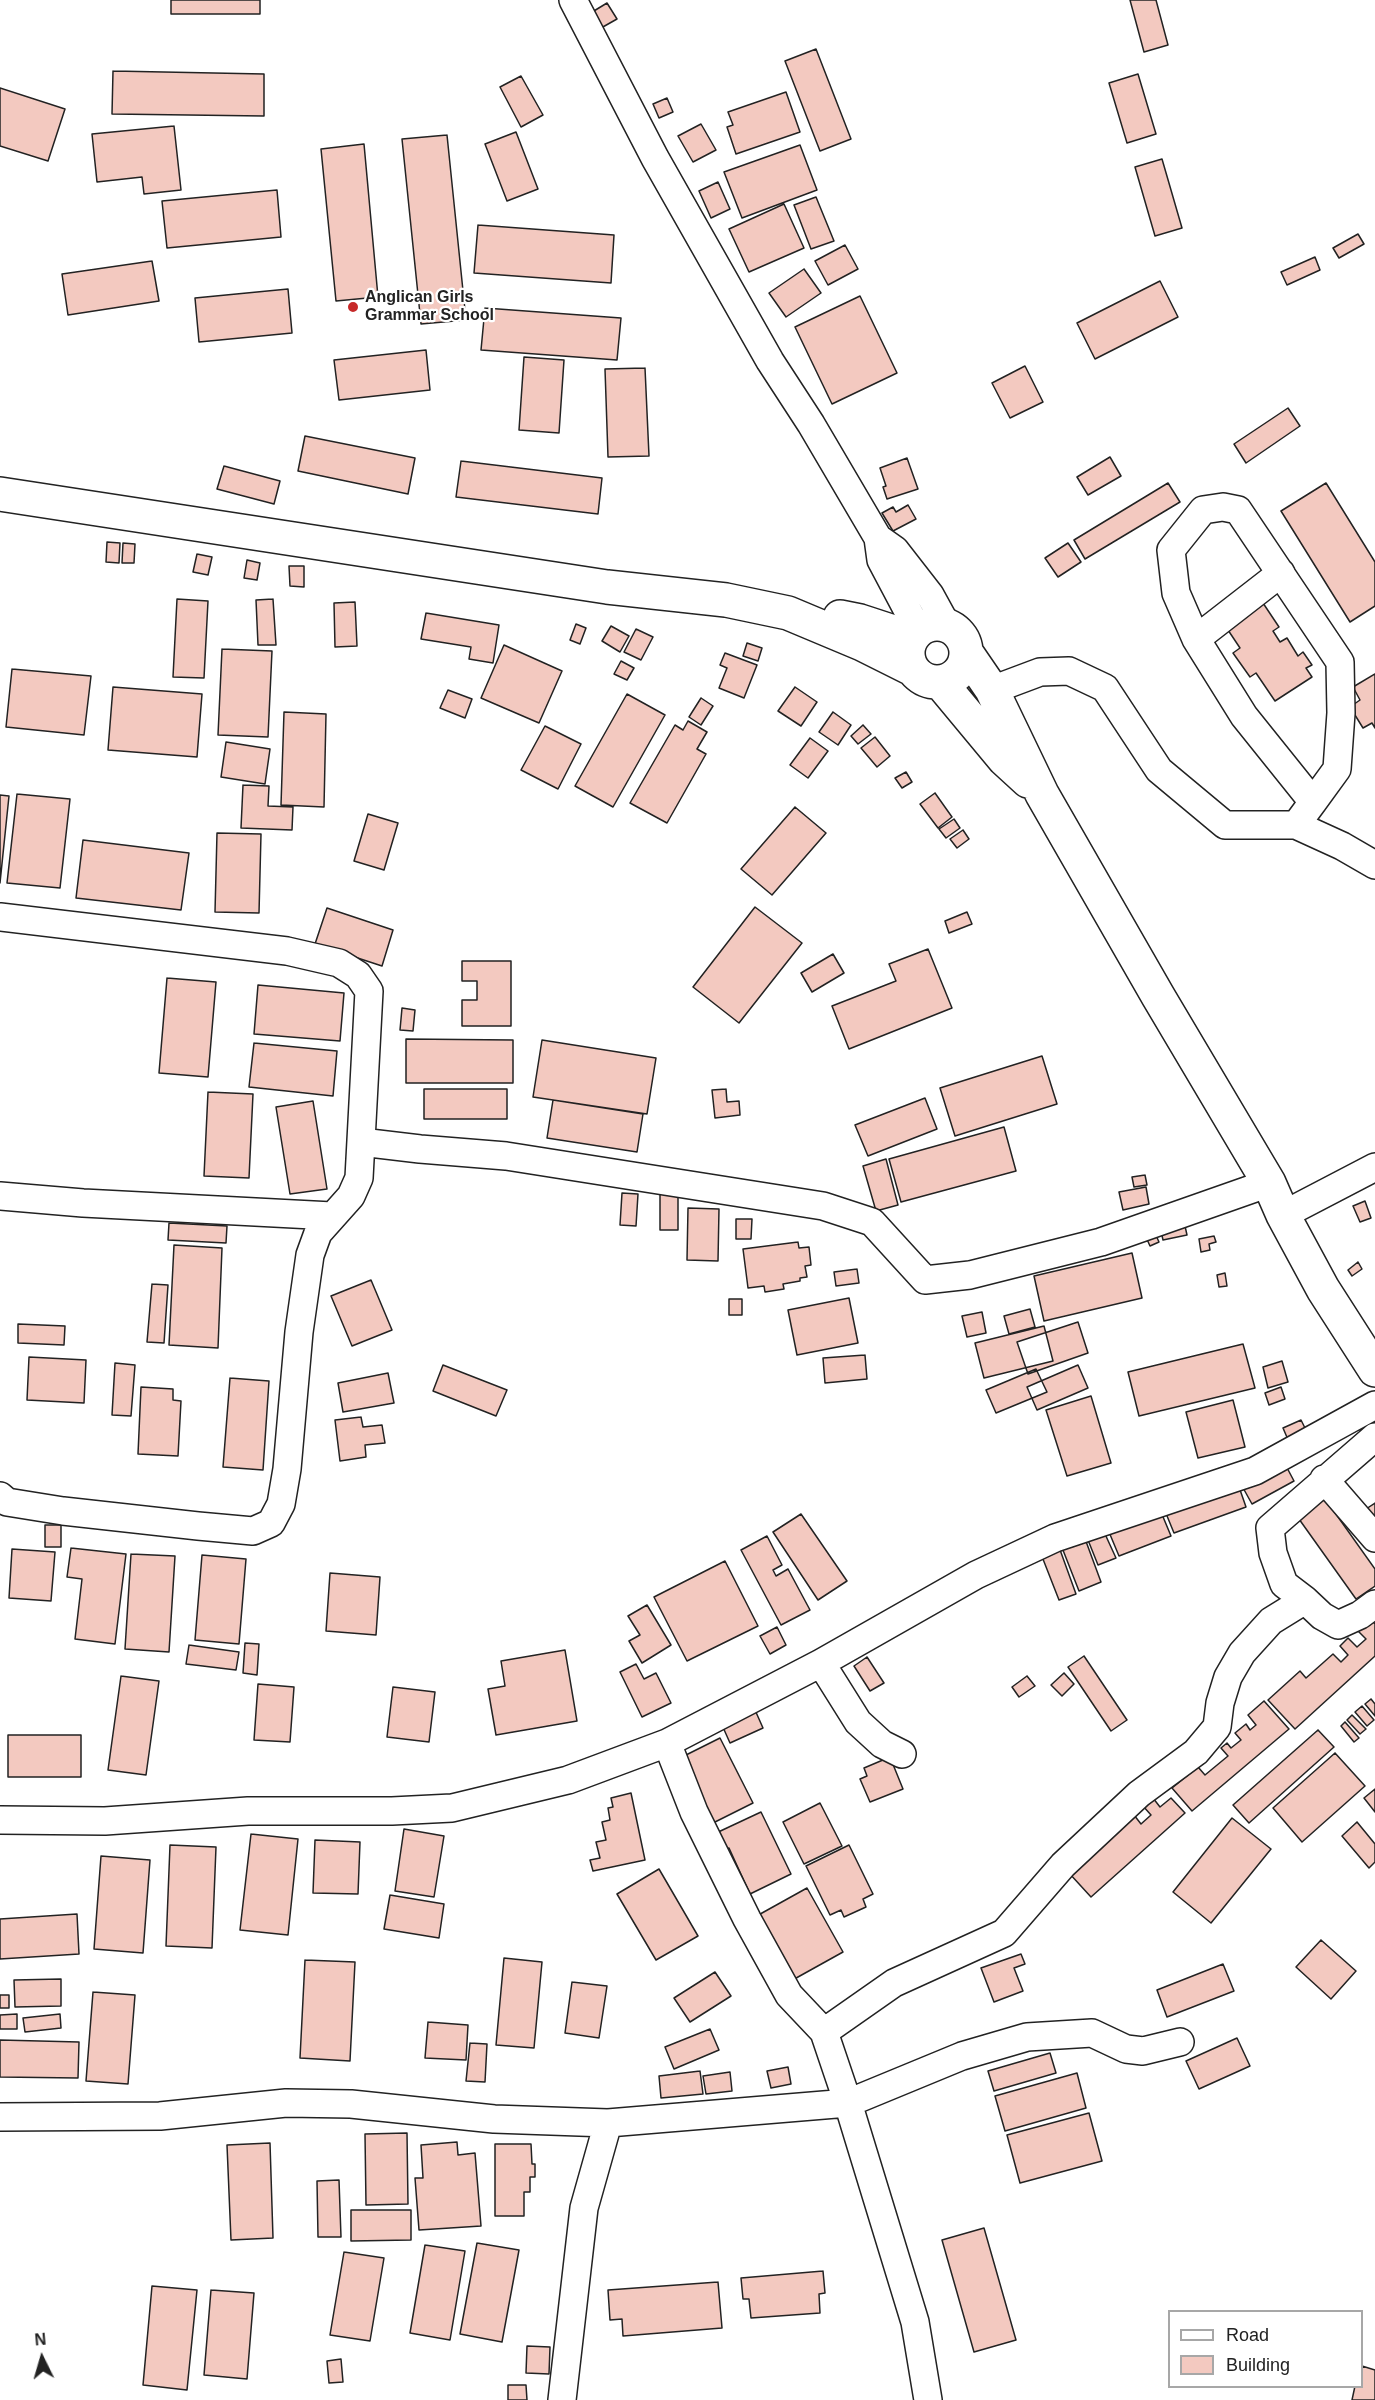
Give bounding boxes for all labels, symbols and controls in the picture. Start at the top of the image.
place label: Anglican Girls Grammar School [365,288,494,326]
marker: Anglican Girls Grammar School [346,300,360,314]
legend [1168,2310,1363,2388]
text: Road [1226,2325,1269,2345]
north arrow [12,2328,72,2388]
text: N [34,2331,47,2349]
text: Building [1226,2355,1290,2375]

